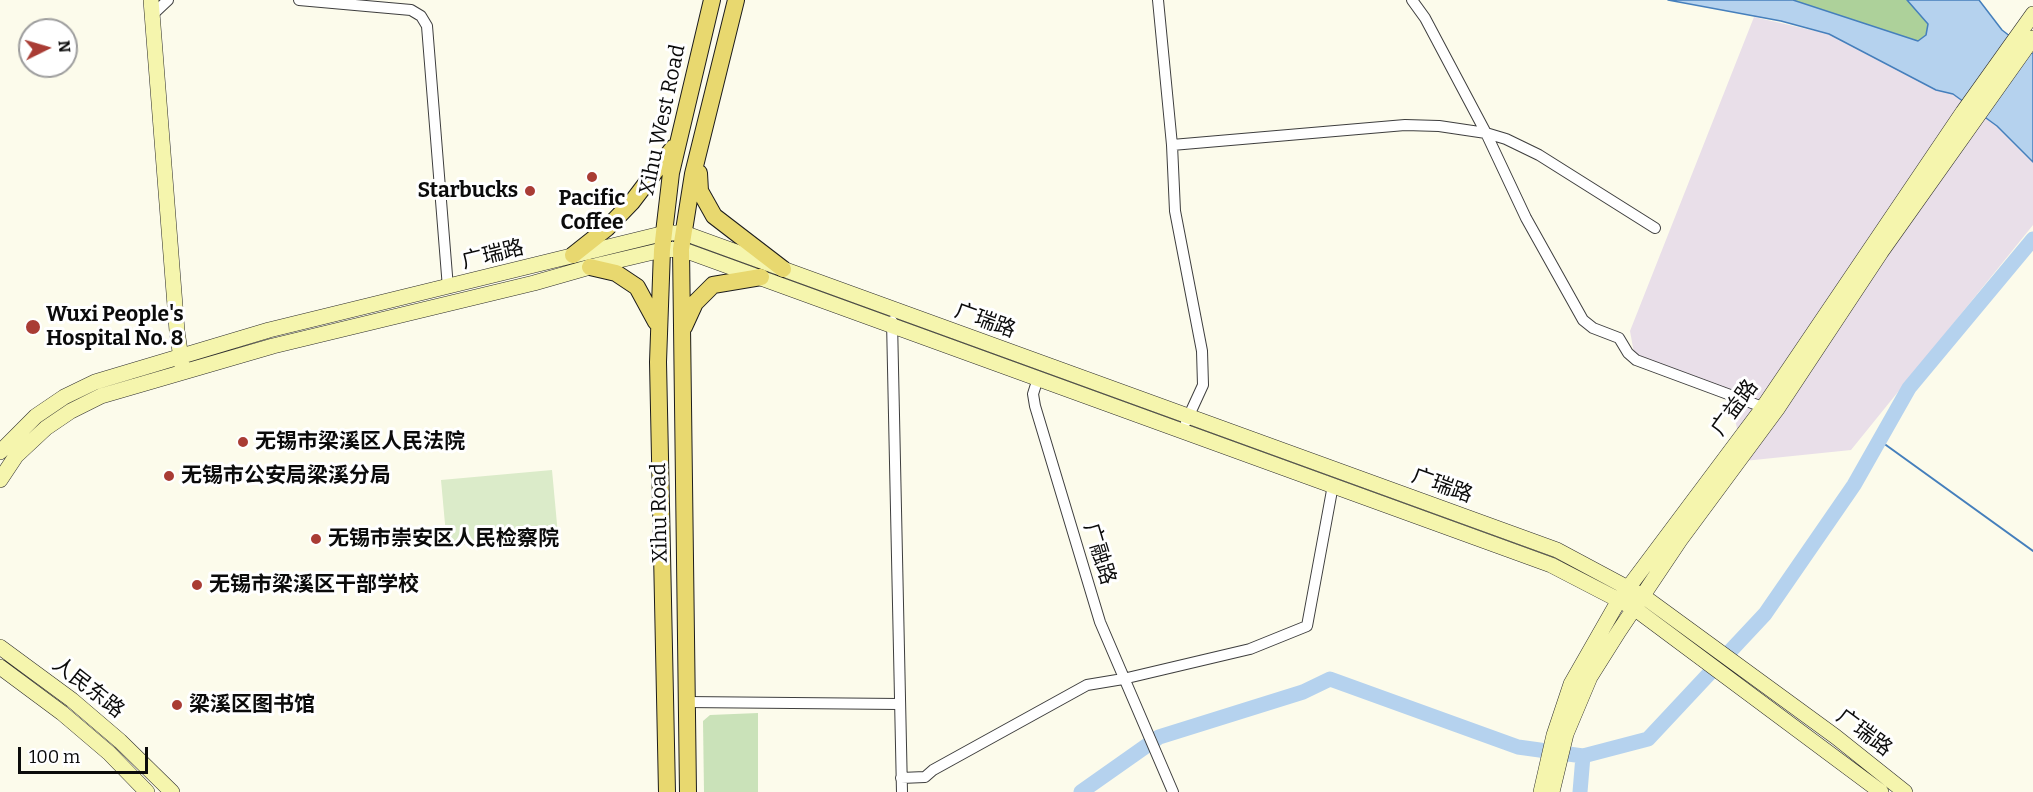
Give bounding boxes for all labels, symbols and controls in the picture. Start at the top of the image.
north arrow [18,18,78,78]
text: N [54,40,74,54]
street label: Xihu West Road [635,42,691,198]
marker: Pacific Coffee [585,170,599,184]
place label: Starbucks [417,178,518,204]
marker: Starbucks [523,184,537,198]
place label: Pacific Coffee [559,186,625,236]
street label: 广瑞路 [459,235,527,275]
street label: 广瑞路 [951,298,1019,344]
place label: Wuxi People's Hospital No. 8 [46,302,184,352]
marker: Wuxi People's Hospital No. 8 [24,318,42,336]
street label: 广益路 [1706,375,1764,441]
place label: 无锡市梁溪区人民法院 [255,429,465,455]
marker: 无锡市梁溪区人民法院 [236,435,250,449]
place label: 无锡市公安局梁溪分局 [181,463,391,489]
street label: Xihu Road [647,463,673,563]
street label: 广瑞路 [1408,463,1476,509]
marker: 无锡市公安局梁溪分局 [162,469,176,483]
street label: 广融路 [1078,520,1120,588]
place label: 无锡市崇安区人民检察院 [328,526,559,552]
marker: 无锡市崇安区人民检察院 [309,532,323,546]
place label: 无锡市梁溪区干部学校 [209,572,419,598]
marker: 无锡市梁溪区干部学校 [190,578,204,592]
street label: 人民东路 [47,652,129,724]
place label: 梁溪区图书馆 [189,692,315,718]
marker: 梁溪区图书馆 [170,698,184,712]
street label: 广瑞路 [1831,704,1897,762]
scale bar [21,735,152,773]
text: 100 m [29,746,80,768]

